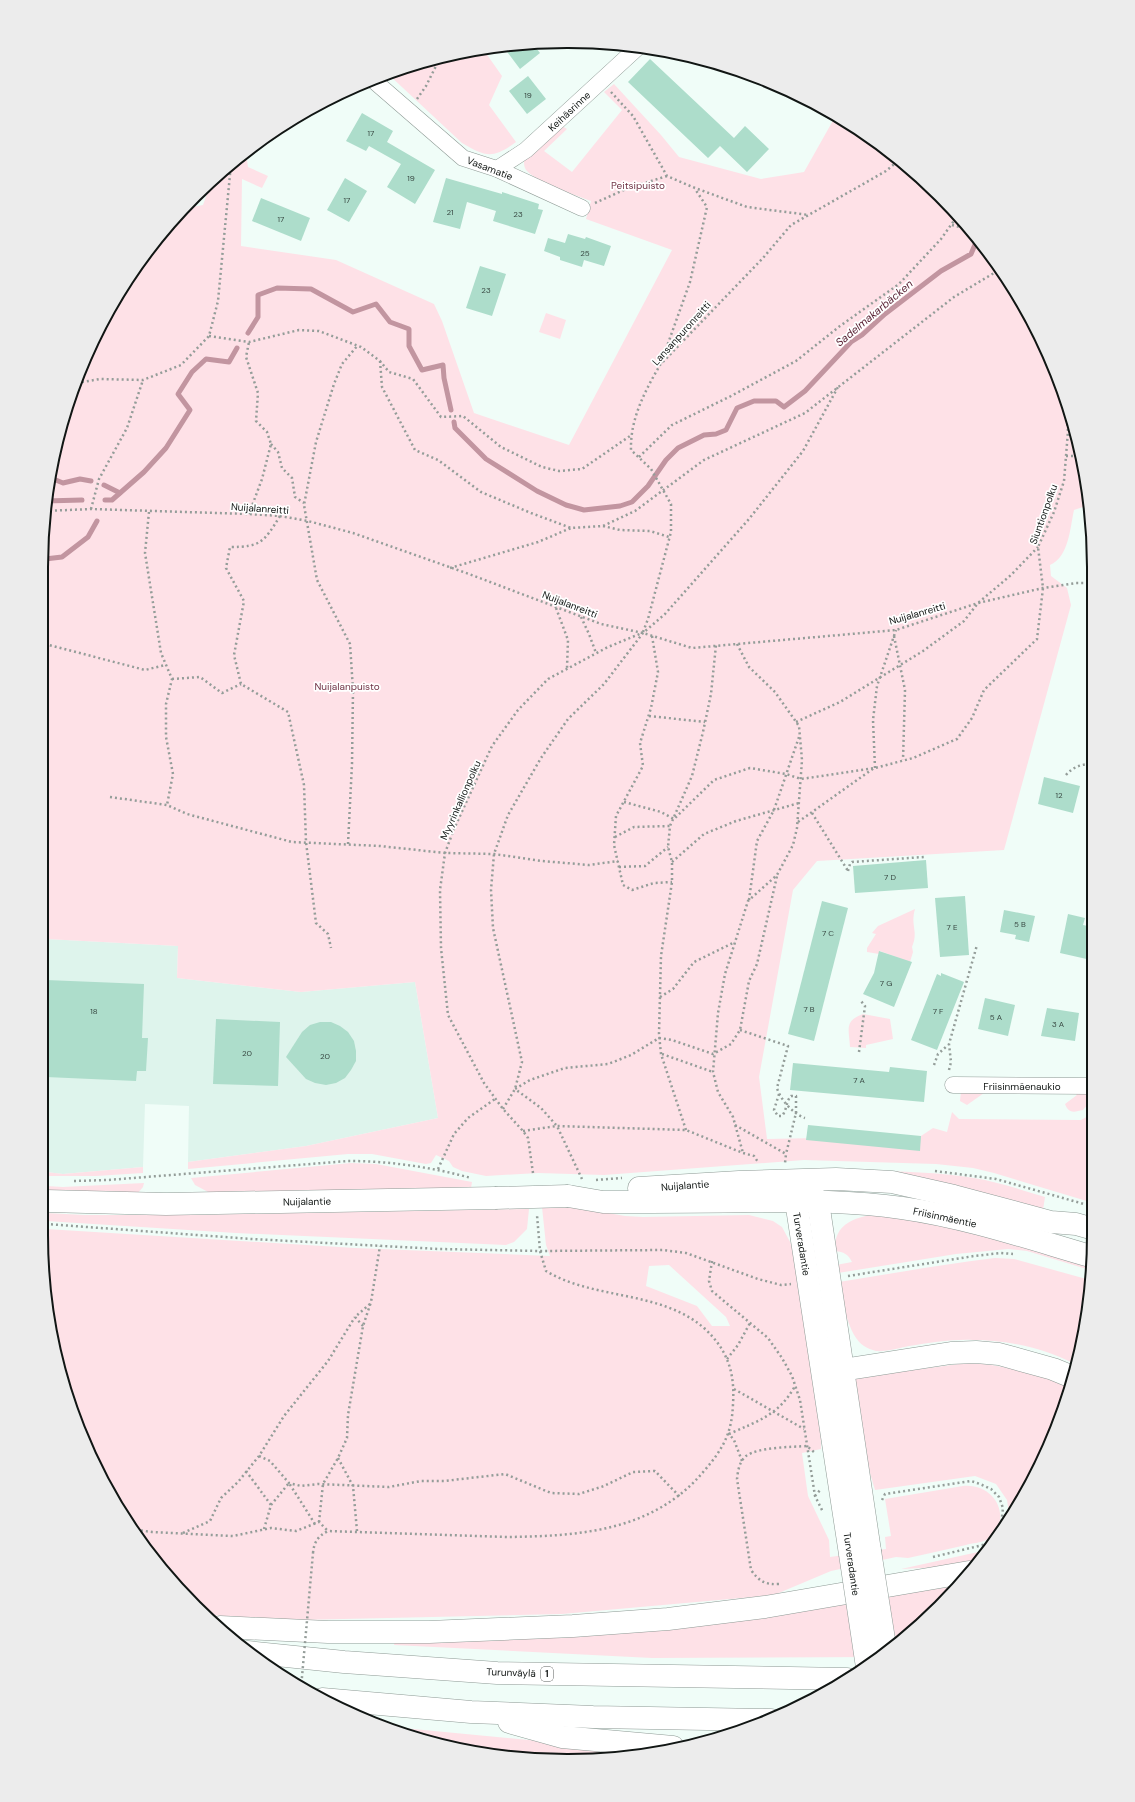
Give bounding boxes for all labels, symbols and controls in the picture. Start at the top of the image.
street label: Keihäsrinne [546,88,593,134]
house number: 19 [524,90,532,100]
house number: 17 [368,128,374,138]
street label: Vasamatie [465,154,515,183]
house number: 19 [407,173,415,183]
park label: Peitsipuisto [611,179,665,192]
house number: 17 [344,195,350,205]
house number: 21 [446,207,454,217]
house number: 23 [513,209,523,219]
house number: 17 [278,214,284,224]
house number: 25 [580,248,590,258]
water label: Sadelmakarbäcken [833,277,915,349]
house number: 23 [481,285,491,295]
street label: Lansanpuronreitti [649,299,714,368]
street label: Siuntionpolku [1027,482,1060,546]
street label: Nuijalanreitti [231,500,289,517]
street label: Nuijalanreitti [540,588,599,621]
street label: Nuijalanreitti [887,599,947,628]
park label: Nuijalanpuisto [314,680,380,693]
street label: Myyrinkallionpolku [437,758,484,842]
house number: 12 [1055,790,1063,800]
house number: 7 D [884,872,896,882]
house number: 5 B [1014,919,1026,929]
house number: 7 E [947,922,958,932]
house number: 7 C [822,928,834,938]
house number: 7 G [880,978,892,988]
house number: 7 B [803,1004,815,1014]
house number: 18 [90,1006,98,1016]
house number: 7 F [933,1006,944,1016]
house number: 5 A [990,1012,1003,1022]
house number: 3 A [1052,1019,1065,1029]
house number: 20 [242,1048,253,1058]
house number: 20 [320,1051,331,1061]
house number: 7 A [853,1075,866,1085]
street label: Friisinmäenaukio [983,1080,1061,1093]
street label: Nuijalantie [660,1177,710,1194]
street label: Nuijalantie [283,1195,332,1208]
street label: Friisinmäentie [912,1204,978,1231]
street label: Turveradantie [790,1212,813,1277]
street label: Turveradantie [841,1532,862,1597]
street label: Turunväylä [486,1665,536,1680]
road number: 1 [541,1667,553,1681]

